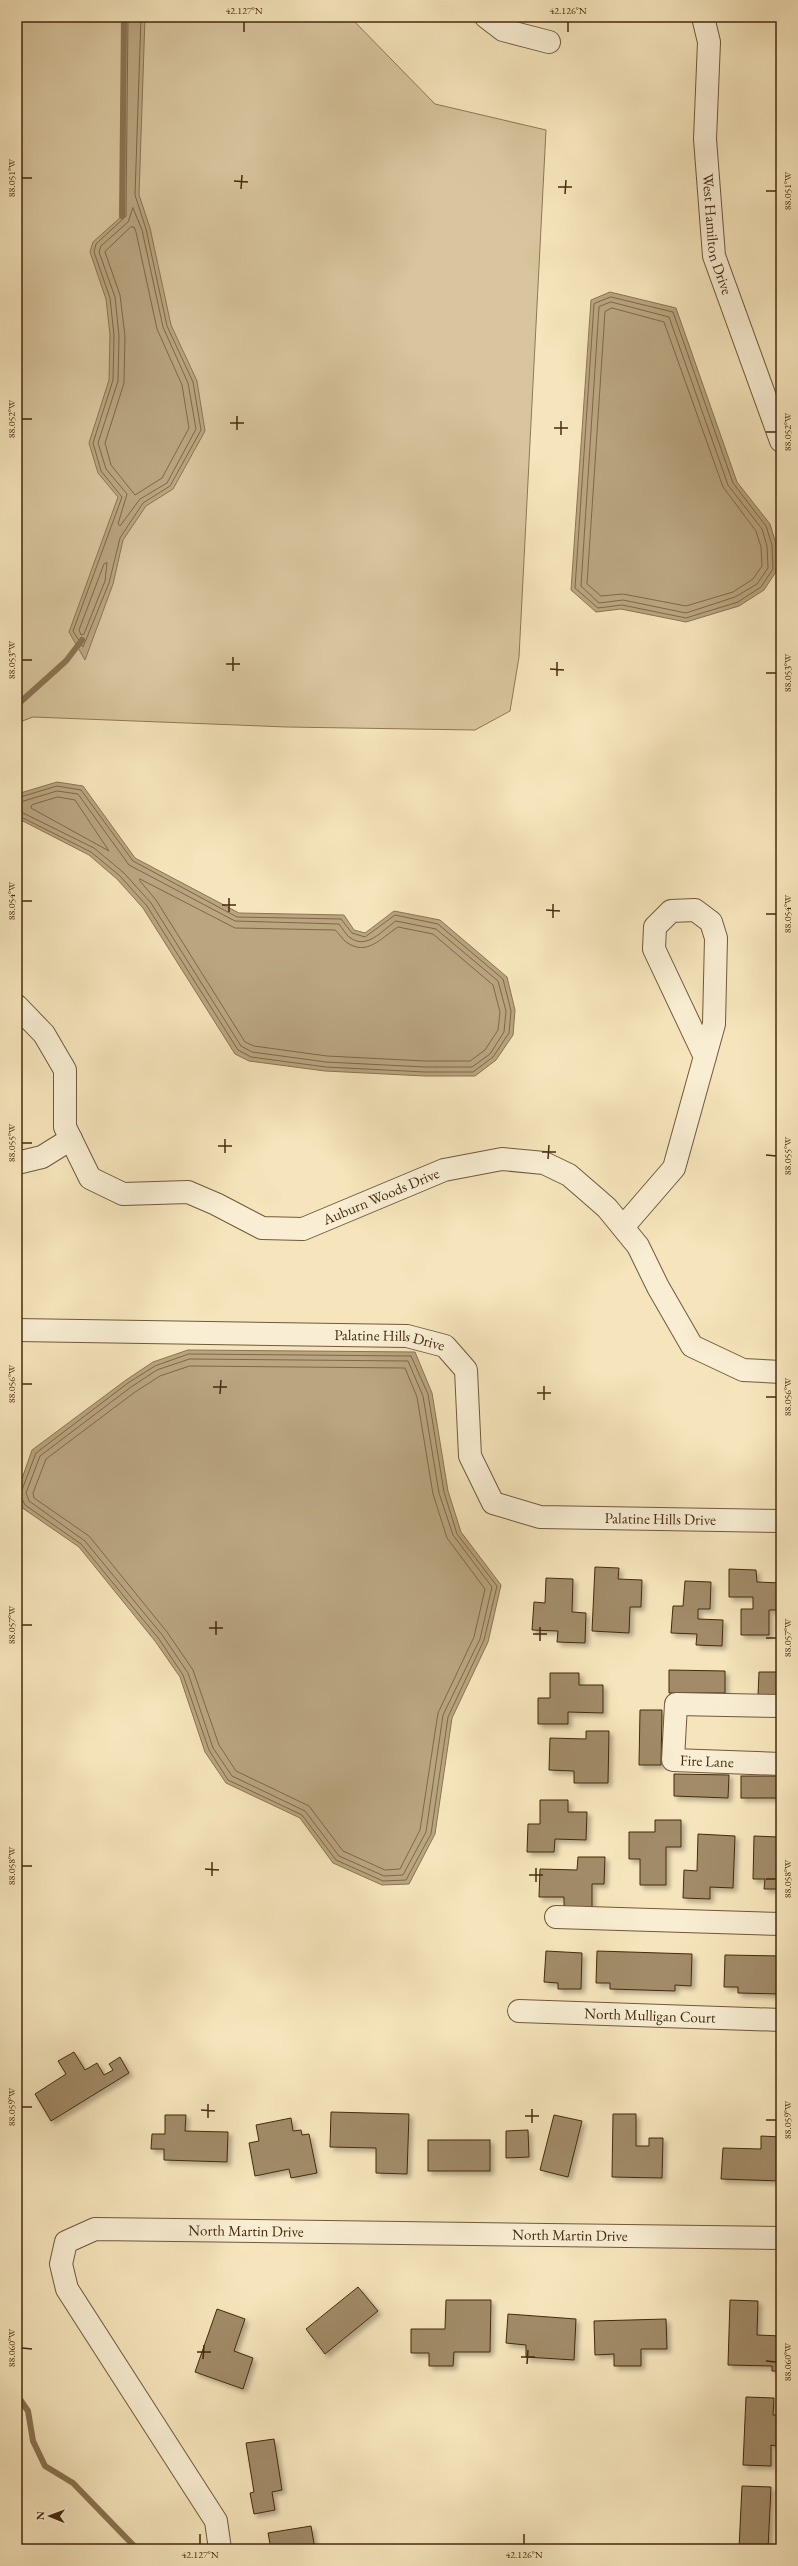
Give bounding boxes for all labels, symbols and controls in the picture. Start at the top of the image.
text: 42.127°N [225,4,263,17]
text: 42.126°N [549,4,587,17]
text: 88.051°W [5,158,18,197]
text: 88.051°W [781,171,794,210]
street label: West Hamilton Drive [699,173,737,297]
text: 88.052°W [5,399,18,438]
text: 88.052°W [781,412,794,451]
text: 88.053°W [5,640,18,679]
text: 88.053°W [781,653,794,692]
text: 88.054°W [5,881,18,920]
text: 88.054°W [781,894,794,933]
text: 88.055°W [5,1123,18,1162]
text: 88.055°W [781,1136,794,1175]
street label: Auburn Woods Drive [319,1163,442,1229]
street label: Palatine Hills Drive [334,1325,447,1355]
text: 88.056°W [5,1364,18,1403]
text: 88.056°W [781,1377,794,1416]
street label: Palatine Hills Drive [604,1508,716,1529]
text: 88.057°W [5,1605,18,1644]
text: 88.057°W [781,1618,794,1657]
street label: Fire Lane [680,1750,734,1771]
text: 88.058°W [5,1846,18,1885]
text: 88.058°W [781,1859,794,1898]
street label: North Mulligan Court [584,2003,716,2027]
text: 88.059°W [5,2087,18,2126]
text: 88.059°W [781,2100,794,2139]
street label: North Martin Drive [188,2220,304,2241]
street label: North Martin Drive [512,2224,628,2245]
text: 88.060°W [5,2328,18,2367]
text: 88.060°W [781,2342,794,2381]
north arrow [30,2496,70,2536]
text: N [33,2511,47,2520]
text: 42.127°N [181,2548,219,2561]
text: 42.126°N [505,2548,543,2561]

